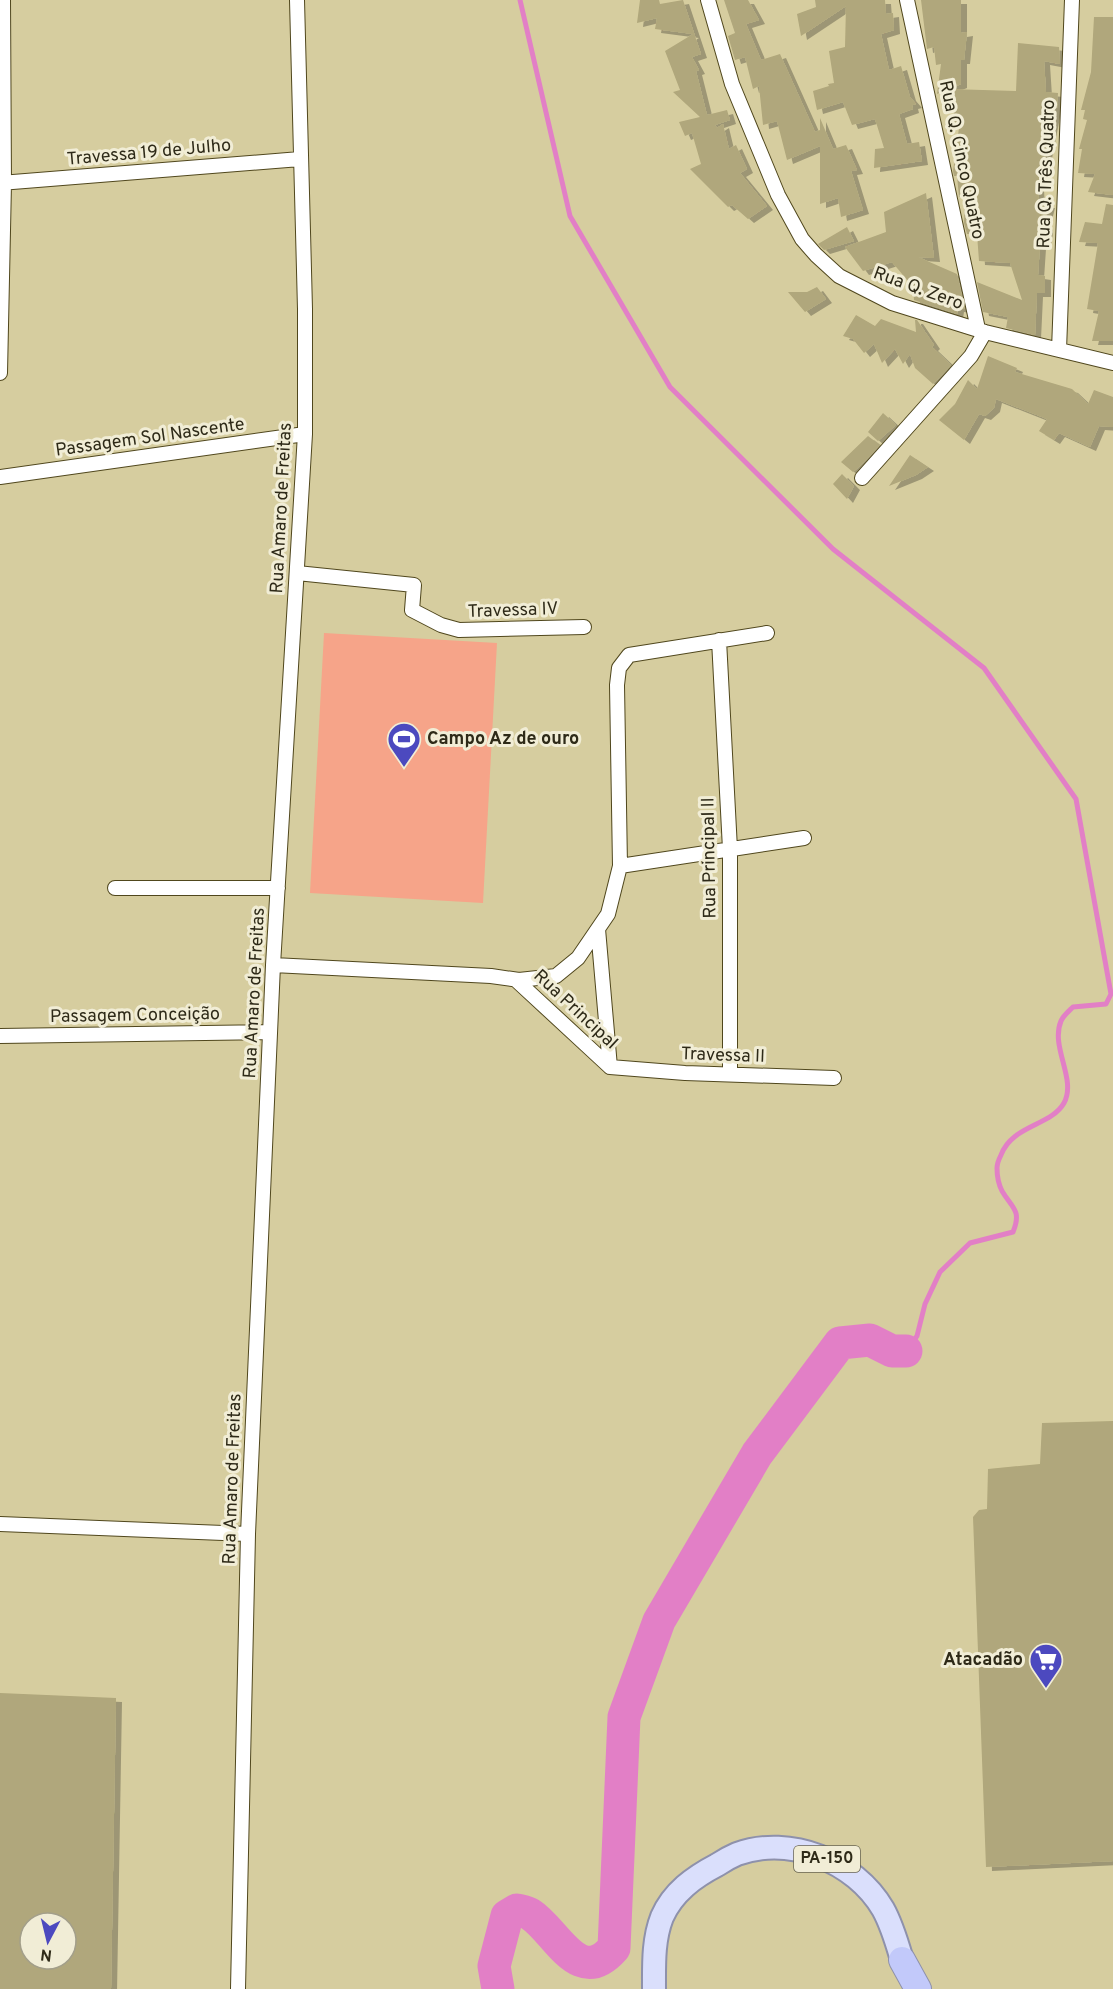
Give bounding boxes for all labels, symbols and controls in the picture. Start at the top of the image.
street label: Rua Q. Cinco Quatro [933,79,989,241]
street label: Rua Q. Três Quatro [1033,99,1061,249]
street label: Travessa 19 de Julho [66,134,232,172]
street label: Rua Q. Zero [870,262,966,316]
street label: Passagem Sol Nascente [54,413,246,463]
street label: Rua Amaro de Freitas [266,422,298,594]
street label: Travessa IV [467,598,559,624]
sports icon: Campo Az de ouro [386,721,422,768]
place label: Campo Az de ouro [427,728,579,751]
street label: Rua Principal II [697,797,723,919]
street label: Rua Amaro de Freitas [239,907,271,1079]
street label: Rua Principal [528,965,622,1055]
street label: Passagem Conceição [50,1003,220,1029]
street label: Travessa II [681,1043,765,1069]
street label: Rua Amaro de Freitas [219,1393,247,1565]
supermarket icon: Atacadão [1028,1642,1064,1689]
place label: Atacadão [943,1649,1023,1672]
road number: PA-150 [794,1846,860,1872]
north arrow [18,1911,78,1971]
text: N [39,1943,53,1965]

